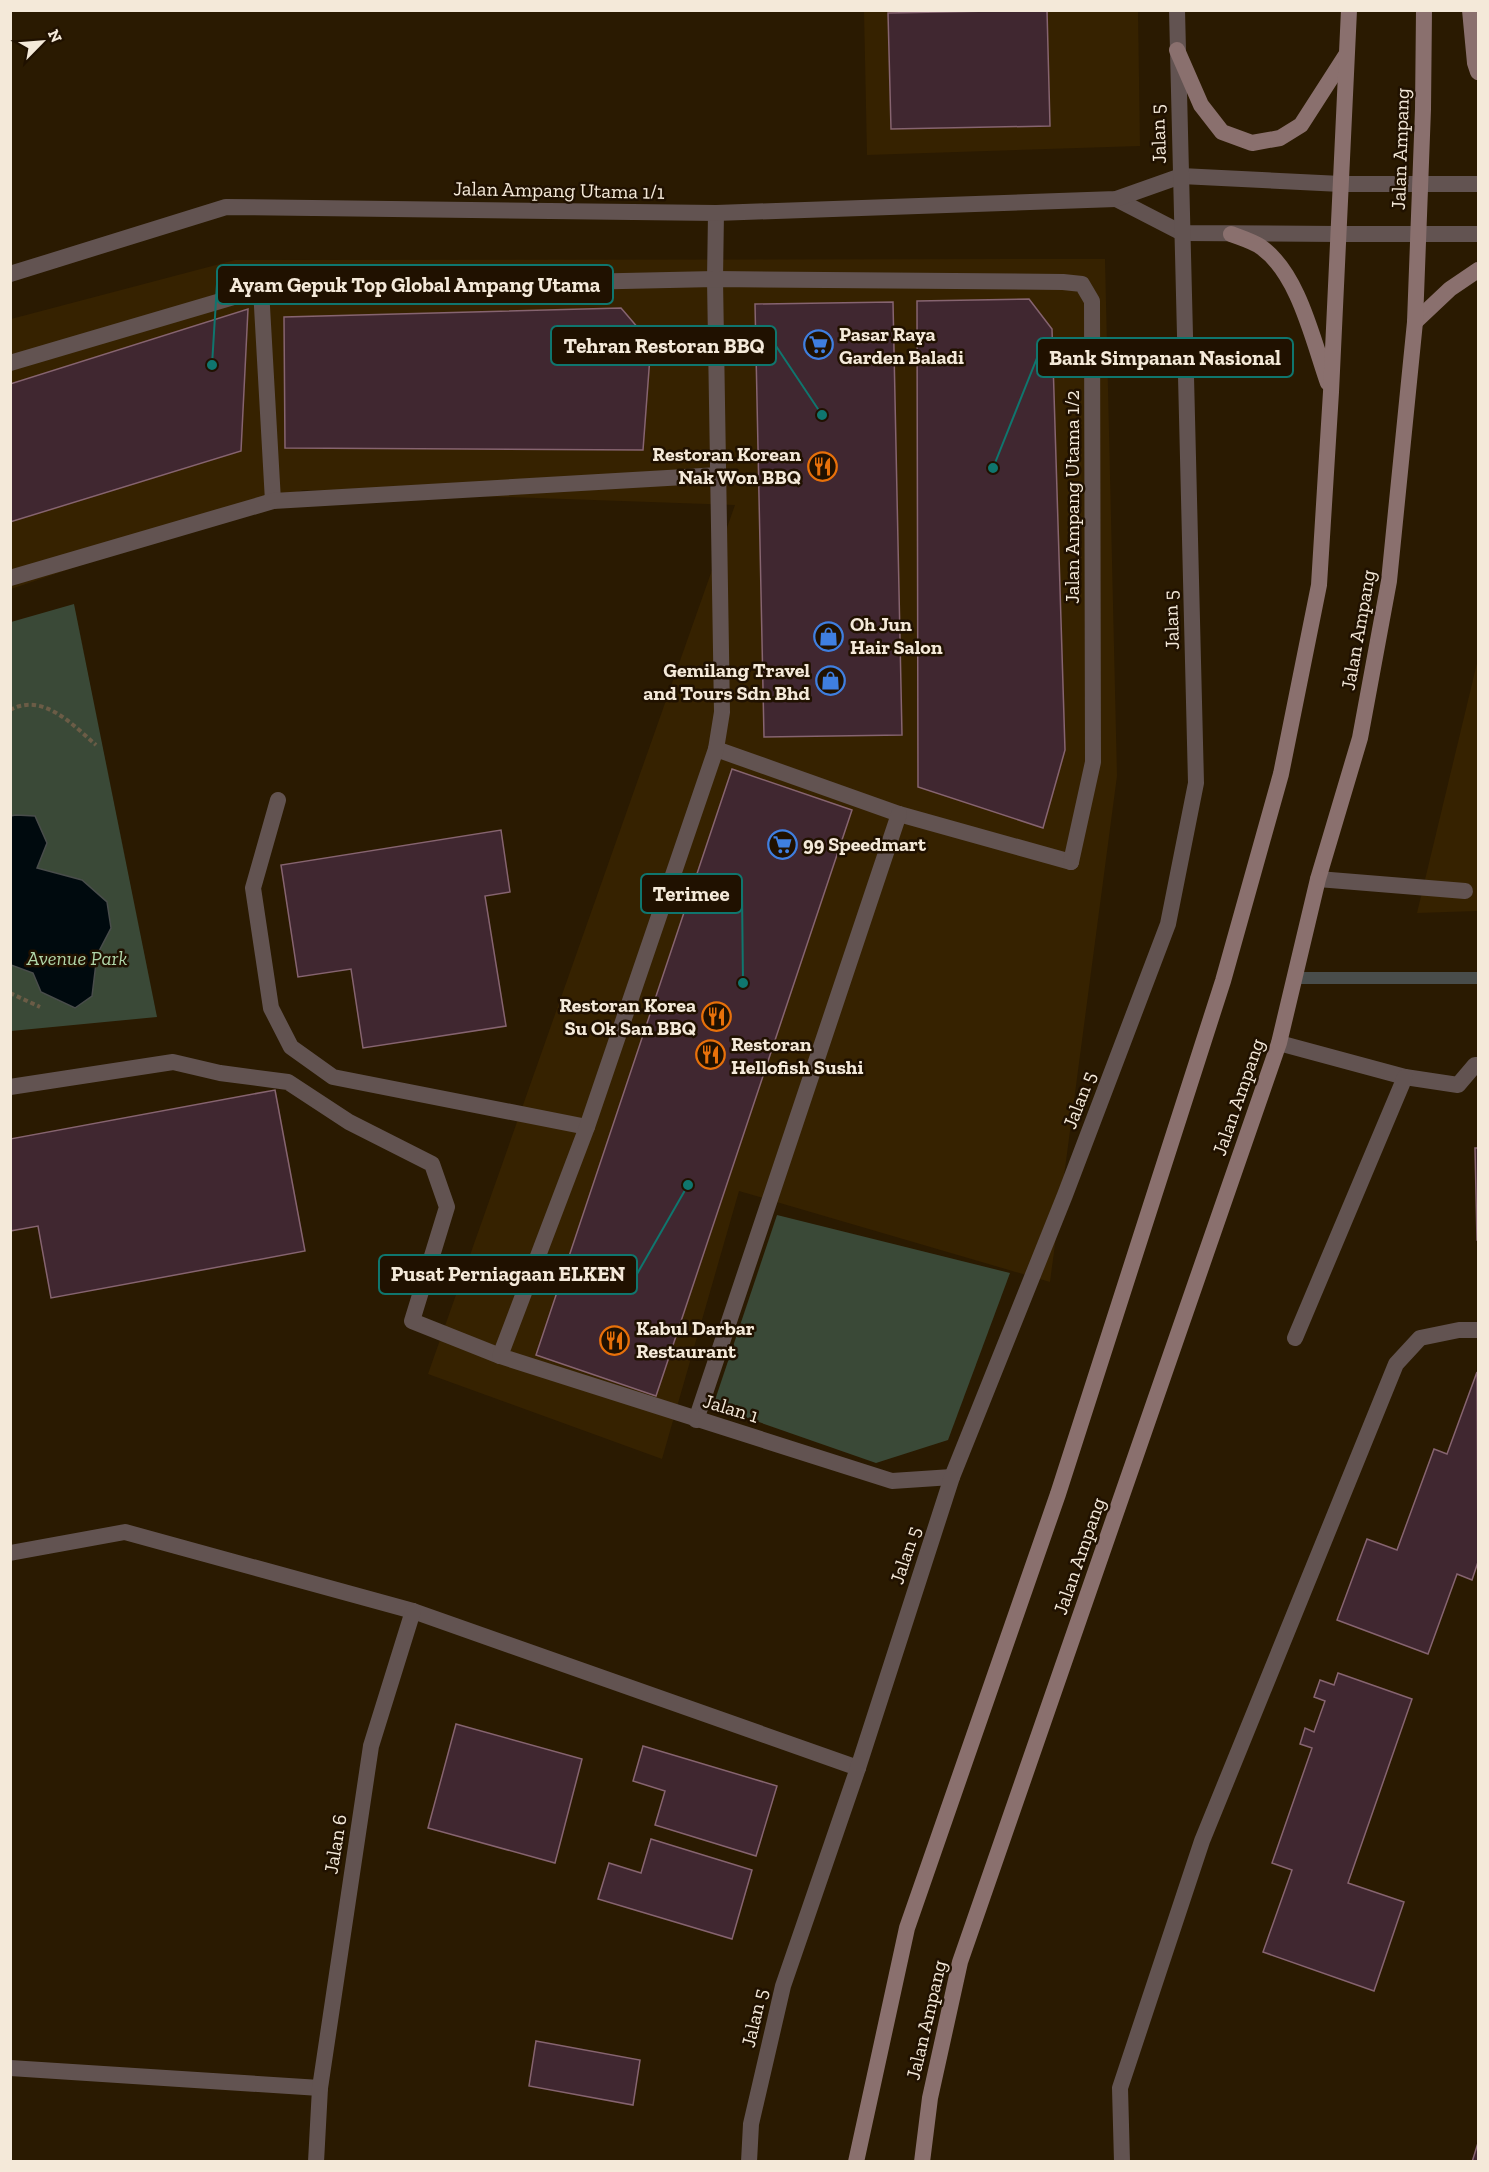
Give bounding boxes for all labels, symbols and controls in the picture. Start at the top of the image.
north arrow [12,12,72,72]
text: N [44,26,66,45]
street label: Jalan Ampang [1386,88,1414,210]
street label: Jalan 5 [1145,104,1171,164]
street label: Jalan Ampang Utama 1/1 [453,176,665,204]
callout: Ayam Gepuk Top Global Ampang Utama [217,265,613,304]
text: Ayam Gepuk Top Global Ampang Utama [230,272,601,297]
place label: Pasar Raya Garden Baladi [839,322,964,369]
callout: Tehran Restoran BBQ [551,326,776,365]
supermarket icon: Pasar Raya Garden Baladi [802,329,834,361]
text: Tehran Restoran BBQ [563,333,765,358]
callout: Bank Simpanan Nasional [1037,338,1293,377]
text: Bank Simpanan Nasional [1049,345,1281,370]
street label: Jalan Ampang Utama 1/2 [1060,390,1084,604]
place label: Restoran Korean Nak Won BBQ [652,442,801,489]
restaurant icon: Restoran Korean Nak Won BBQ [806,450,838,482]
street label: Jalan Ampang [1336,568,1380,692]
street label: Jalan 5 [1158,590,1184,650]
place label: Oh Jun Hair Salon [850,612,943,659]
shop icon: Oh Jun Hair Salon [813,620,845,652]
place label: Gemilang Travel and Tours Sdn Bhd [643,658,811,705]
shop icon: Gemilang Travel and Tours Sdn Bhd [815,665,847,697]
supermarket icon: 99 Speedmart [766,828,798,860]
place label: 99 Speedmart [803,832,927,856]
callout: Terimee [641,874,742,913]
text: Terimee [652,881,730,906]
park label: Avenue Park [26,946,127,970]
place label: Restoran Korea Su Ok San BBQ [559,993,696,1040]
restaurant icon: Restoran Korea Su Ok San BBQ [701,1000,733,1032]
place label: Restoran Hellofish Sushi [731,1032,863,1079]
street label: Jalan Ampang [1207,1035,1269,1159]
restaurant icon: Restoran Hellofish Sushi [694,1039,726,1071]
street label: Jalan 5 [1057,1068,1101,1132]
callout: Pusat Perniagaan ELKEN [379,1255,637,1294]
text: Pusat Perniagaan ELKEN [391,1261,625,1286]
place label: Kabul Darbar Restaurant [636,1316,755,1363]
restaurant icon: Kabul Darbar Restaurant [599,1324,631,1356]
street label: Jalan 1 [700,1388,762,1428]
street label: Jalan Ampang [1048,1494,1110,1618]
street label: Jalan 5 [884,1523,926,1587]
street label: Jalan 6 [318,1813,352,1875]
street label: Jalan Ampang [901,1958,951,2082]
street label: Jalan 5 [736,1986,772,2050]

